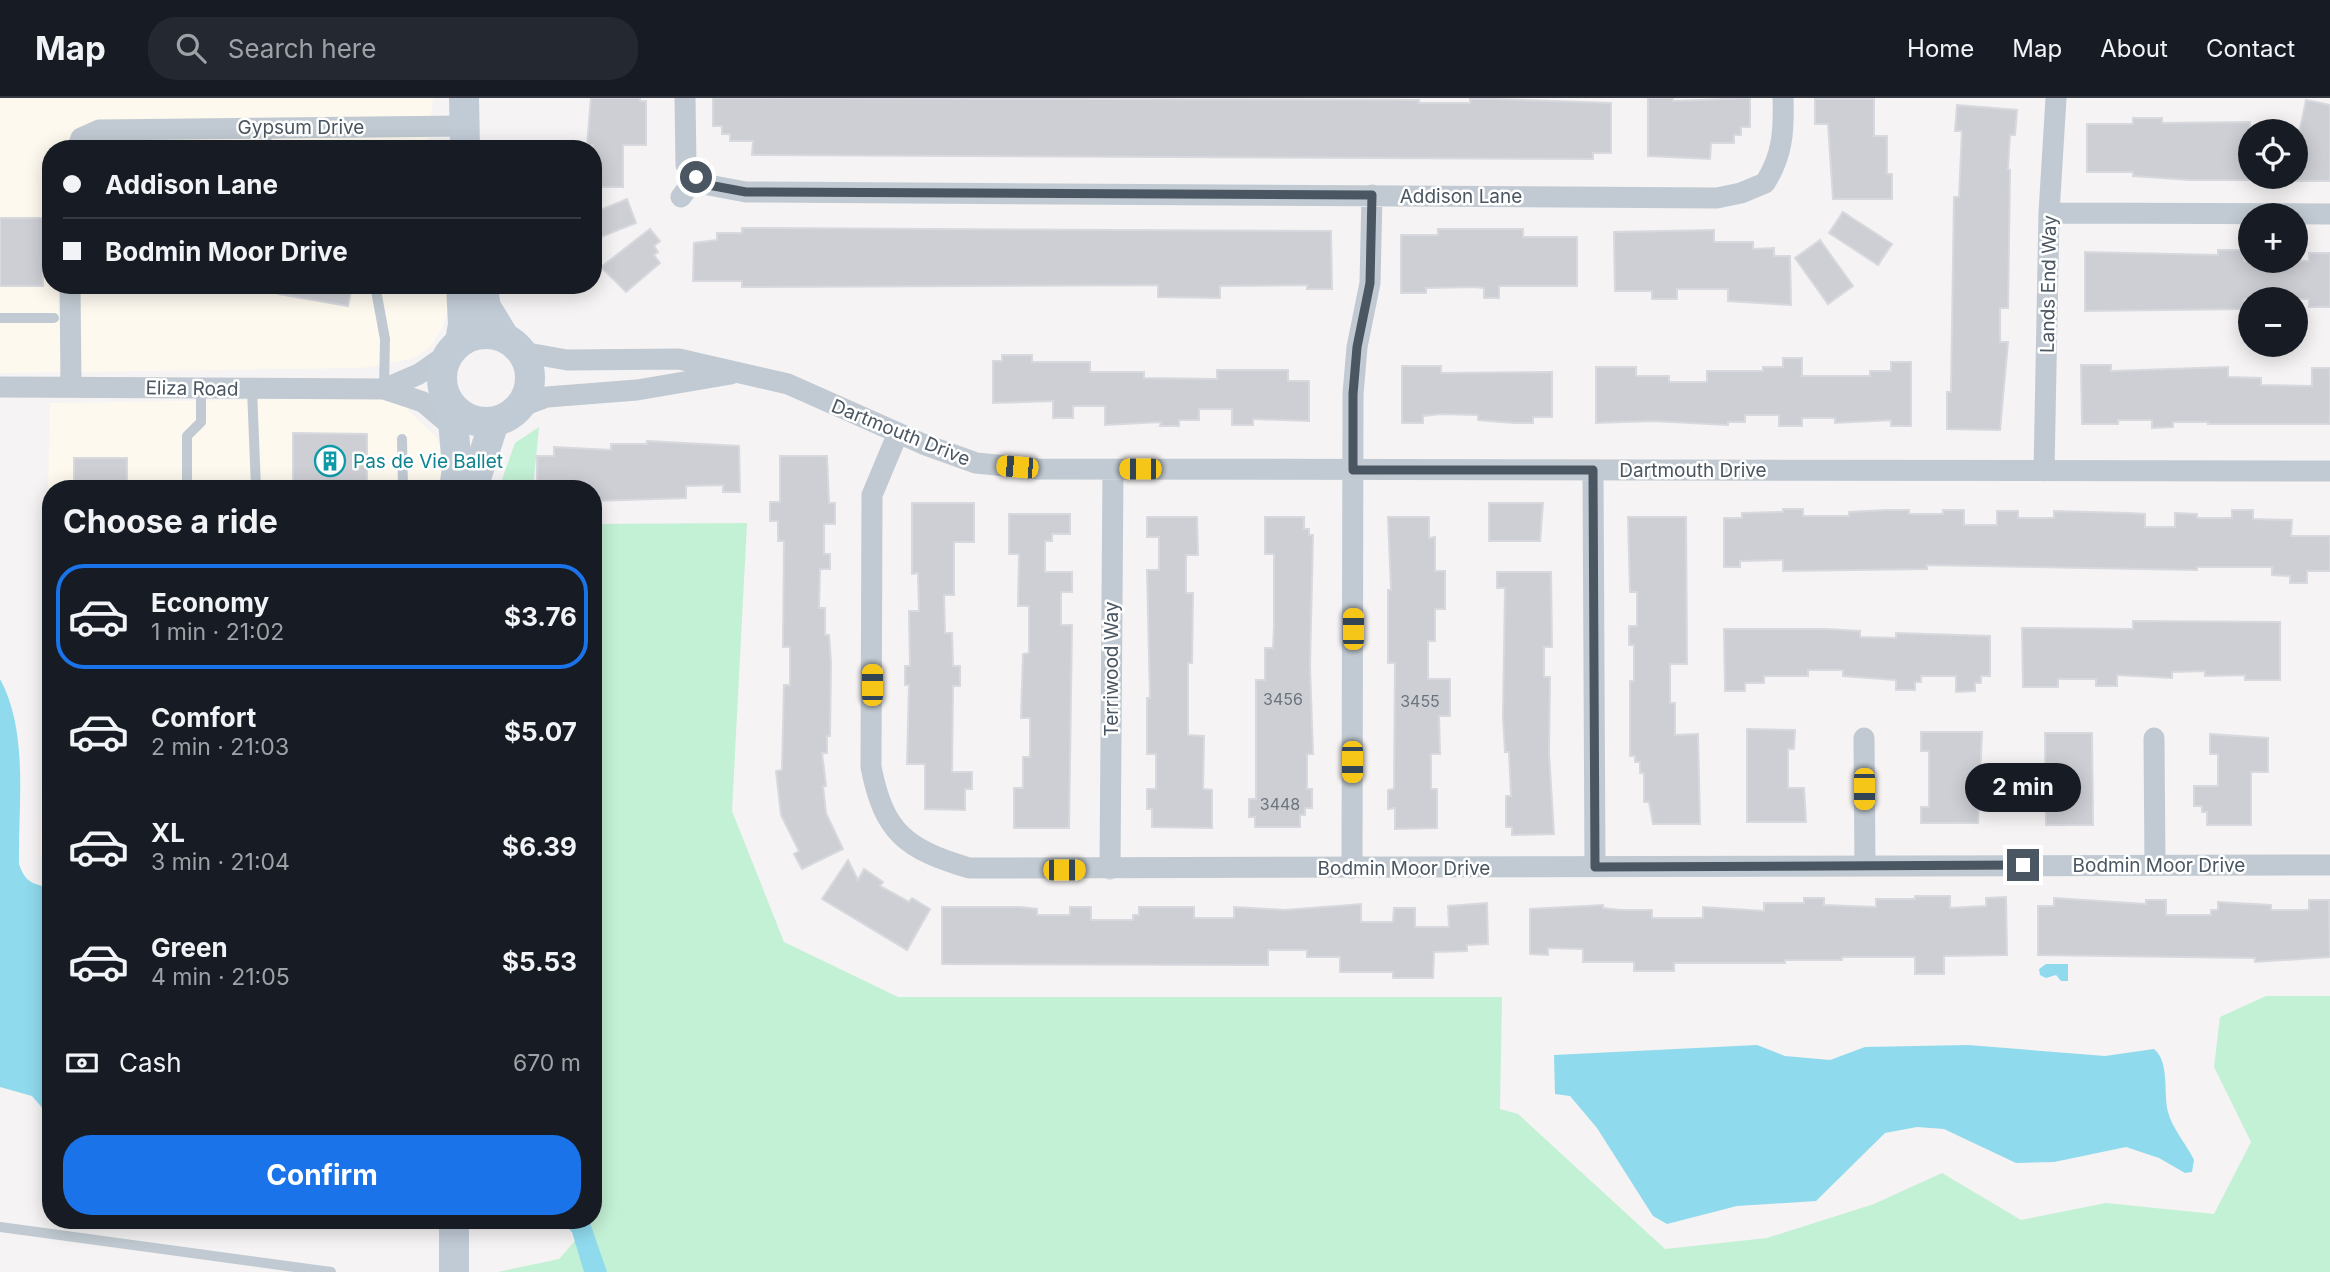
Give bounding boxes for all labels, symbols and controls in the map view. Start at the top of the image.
search box [148,17,638,80]
text: Map [35,28,106,68]
icon: search [172,29,210,67]
text: Search here [228,33,376,64]
text: Home [1907,34,1974,63]
text: Map [2012,34,2062,63]
text: About [2100,34,2168,63]
text: Contact [2206,34,2295,63]
street label: Gypsum Drive [238,116,364,139]
map controls [2238,119,2308,357]
button: locate [2238,119,2308,189]
route start [680,161,712,193]
text: Addison Lane [105,169,278,200]
street label: Addison Lane [1400,185,1522,208]
button: + [2238,203,2308,273]
street label: Lands End Way [2036,214,2061,353]
text: Bodmin Moor Drive [105,236,348,267]
button: − [2238,287,2308,357]
street label: Eliza Road [145,376,239,401]
street label: Dartmouth Drive [828,394,973,471]
building icon: Pas de Vie Ballet [313,444,347,478]
place label: Pas de Vie Ballet [353,450,503,473]
car [996,455,1039,479]
car [1120,459,1162,480]
street label: Dartmouth Drive [1619,459,1767,482]
text: Choose a ride [63,502,278,541]
icon: car [67,585,130,648]
text: Economy [151,587,269,618]
text: $3.76 [504,601,577,632]
street label: Terriwood Way [1100,601,1123,737]
car [1343,608,1364,650]
text: 1 min · 21:02 [151,618,284,646]
car [862,664,883,706]
house number: 3456 [1263,689,1303,709]
house number: 3455 [1400,691,1440,711]
icon: car [67,700,130,763]
text: Comfort [151,702,256,733]
text: $5.07 [504,716,577,747]
text: 2 min · 21:03 [151,733,289,761]
car [1342,741,1363,783]
callout: 2 min [1965,764,2081,812]
car [1854,768,1875,810]
text: 2 min [1992,773,2054,801]
house number: 3448 [1260,794,1300,814]
icon: car [67,815,130,878]
text: XL [151,817,185,848]
text: $6.39 [502,831,577,862]
text: 3 min · 21:04 [151,848,290,876]
route end [2007,849,2039,881]
street label: Bodmin Moor Drive [2073,854,2245,877]
street label: Bodmin Moor Drive [1318,857,1490,880]
car [1044,860,1086,881]
icon: car [67,930,130,993]
text: Green [151,932,228,963]
text: $5.53 [502,946,577,977]
text: 4 min · 21:05 [151,963,290,991]
icon: cash [63,1044,101,1082]
text: Cash [119,1047,182,1078]
text: 670 m [513,1049,581,1077]
button: Confirm [63,1135,581,1215]

